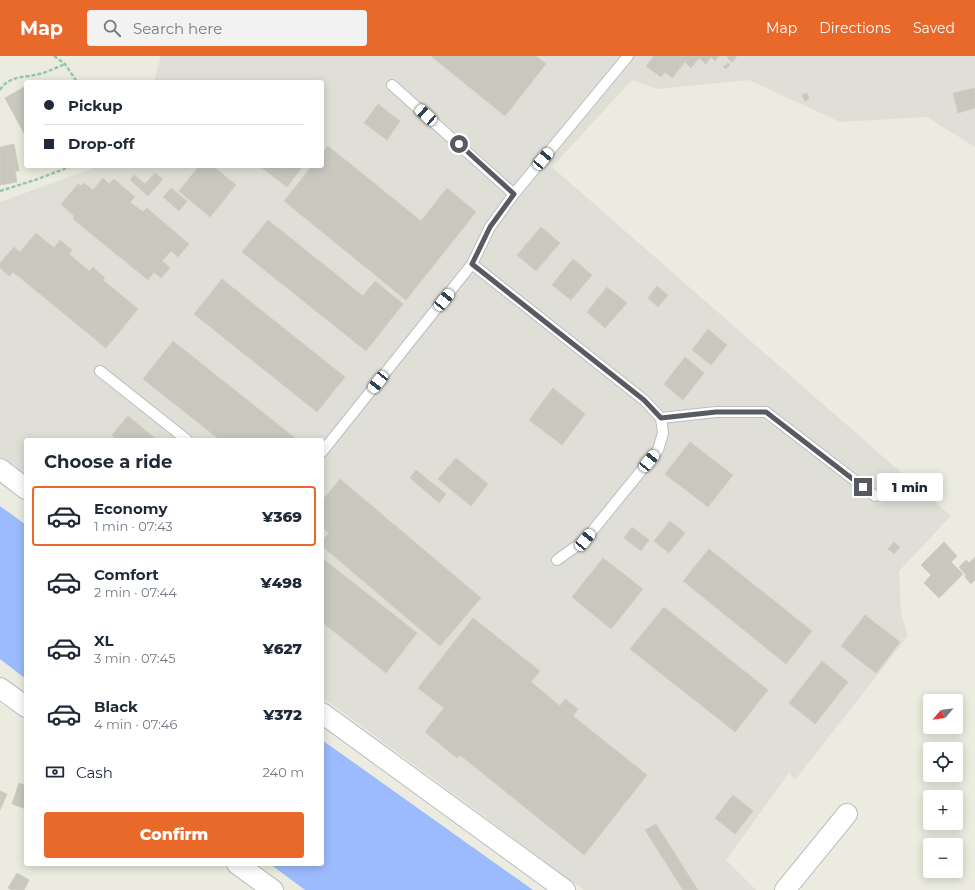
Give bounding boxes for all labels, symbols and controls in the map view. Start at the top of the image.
search box [87,10,367,46]
text: Map [20,17,63,40]
icon: search [101,17,123,39]
text: Search here [133,19,222,38]
text: Map [766,19,797,37]
text: Directions [819,19,891,37]
text: Saved [913,19,955,37]
text: Pickup [68,96,123,115]
car [413,103,439,127]
text: Drop-off [68,134,135,153]
route start [450,135,468,153]
car [531,146,555,172]
car [432,287,456,313]
car [366,369,390,395]
car [637,448,661,474]
text: Choose a ride [44,451,172,473]
callout: 1 min [877,473,943,501]
route end [854,478,872,496]
text: 1 min [892,479,928,495]
icon: car [46,498,82,534]
text: Economy [94,499,167,518]
text: ¥369 [262,507,302,526]
text: 1 min · 07:43 [94,518,173,534]
car [573,527,597,553]
icon: car [46,564,82,600]
text: Comfort [94,565,159,584]
text: ¥498 [261,573,302,592]
text: 2 min · 07:44 [94,584,177,600]
icon: car [46,630,82,666]
text: XL [94,631,113,650]
text: ¥627 [263,639,302,658]
text: 3 min · 07:45 [94,650,176,666]
north arrow [923,694,963,734]
map controls [923,694,963,878]
icon: car [46,696,82,732]
text: Black [94,697,138,716]
text: ¥372 [263,705,302,724]
text: 4 min · 07:46 [94,716,177,732]
button: locate [923,742,963,782]
icon: cash [44,761,66,783]
text: Cash [76,763,113,782]
text: 240 m [263,764,304,780]
button: + [923,790,963,830]
button: Confirm [44,812,304,858]
button: − [923,838,963,878]

